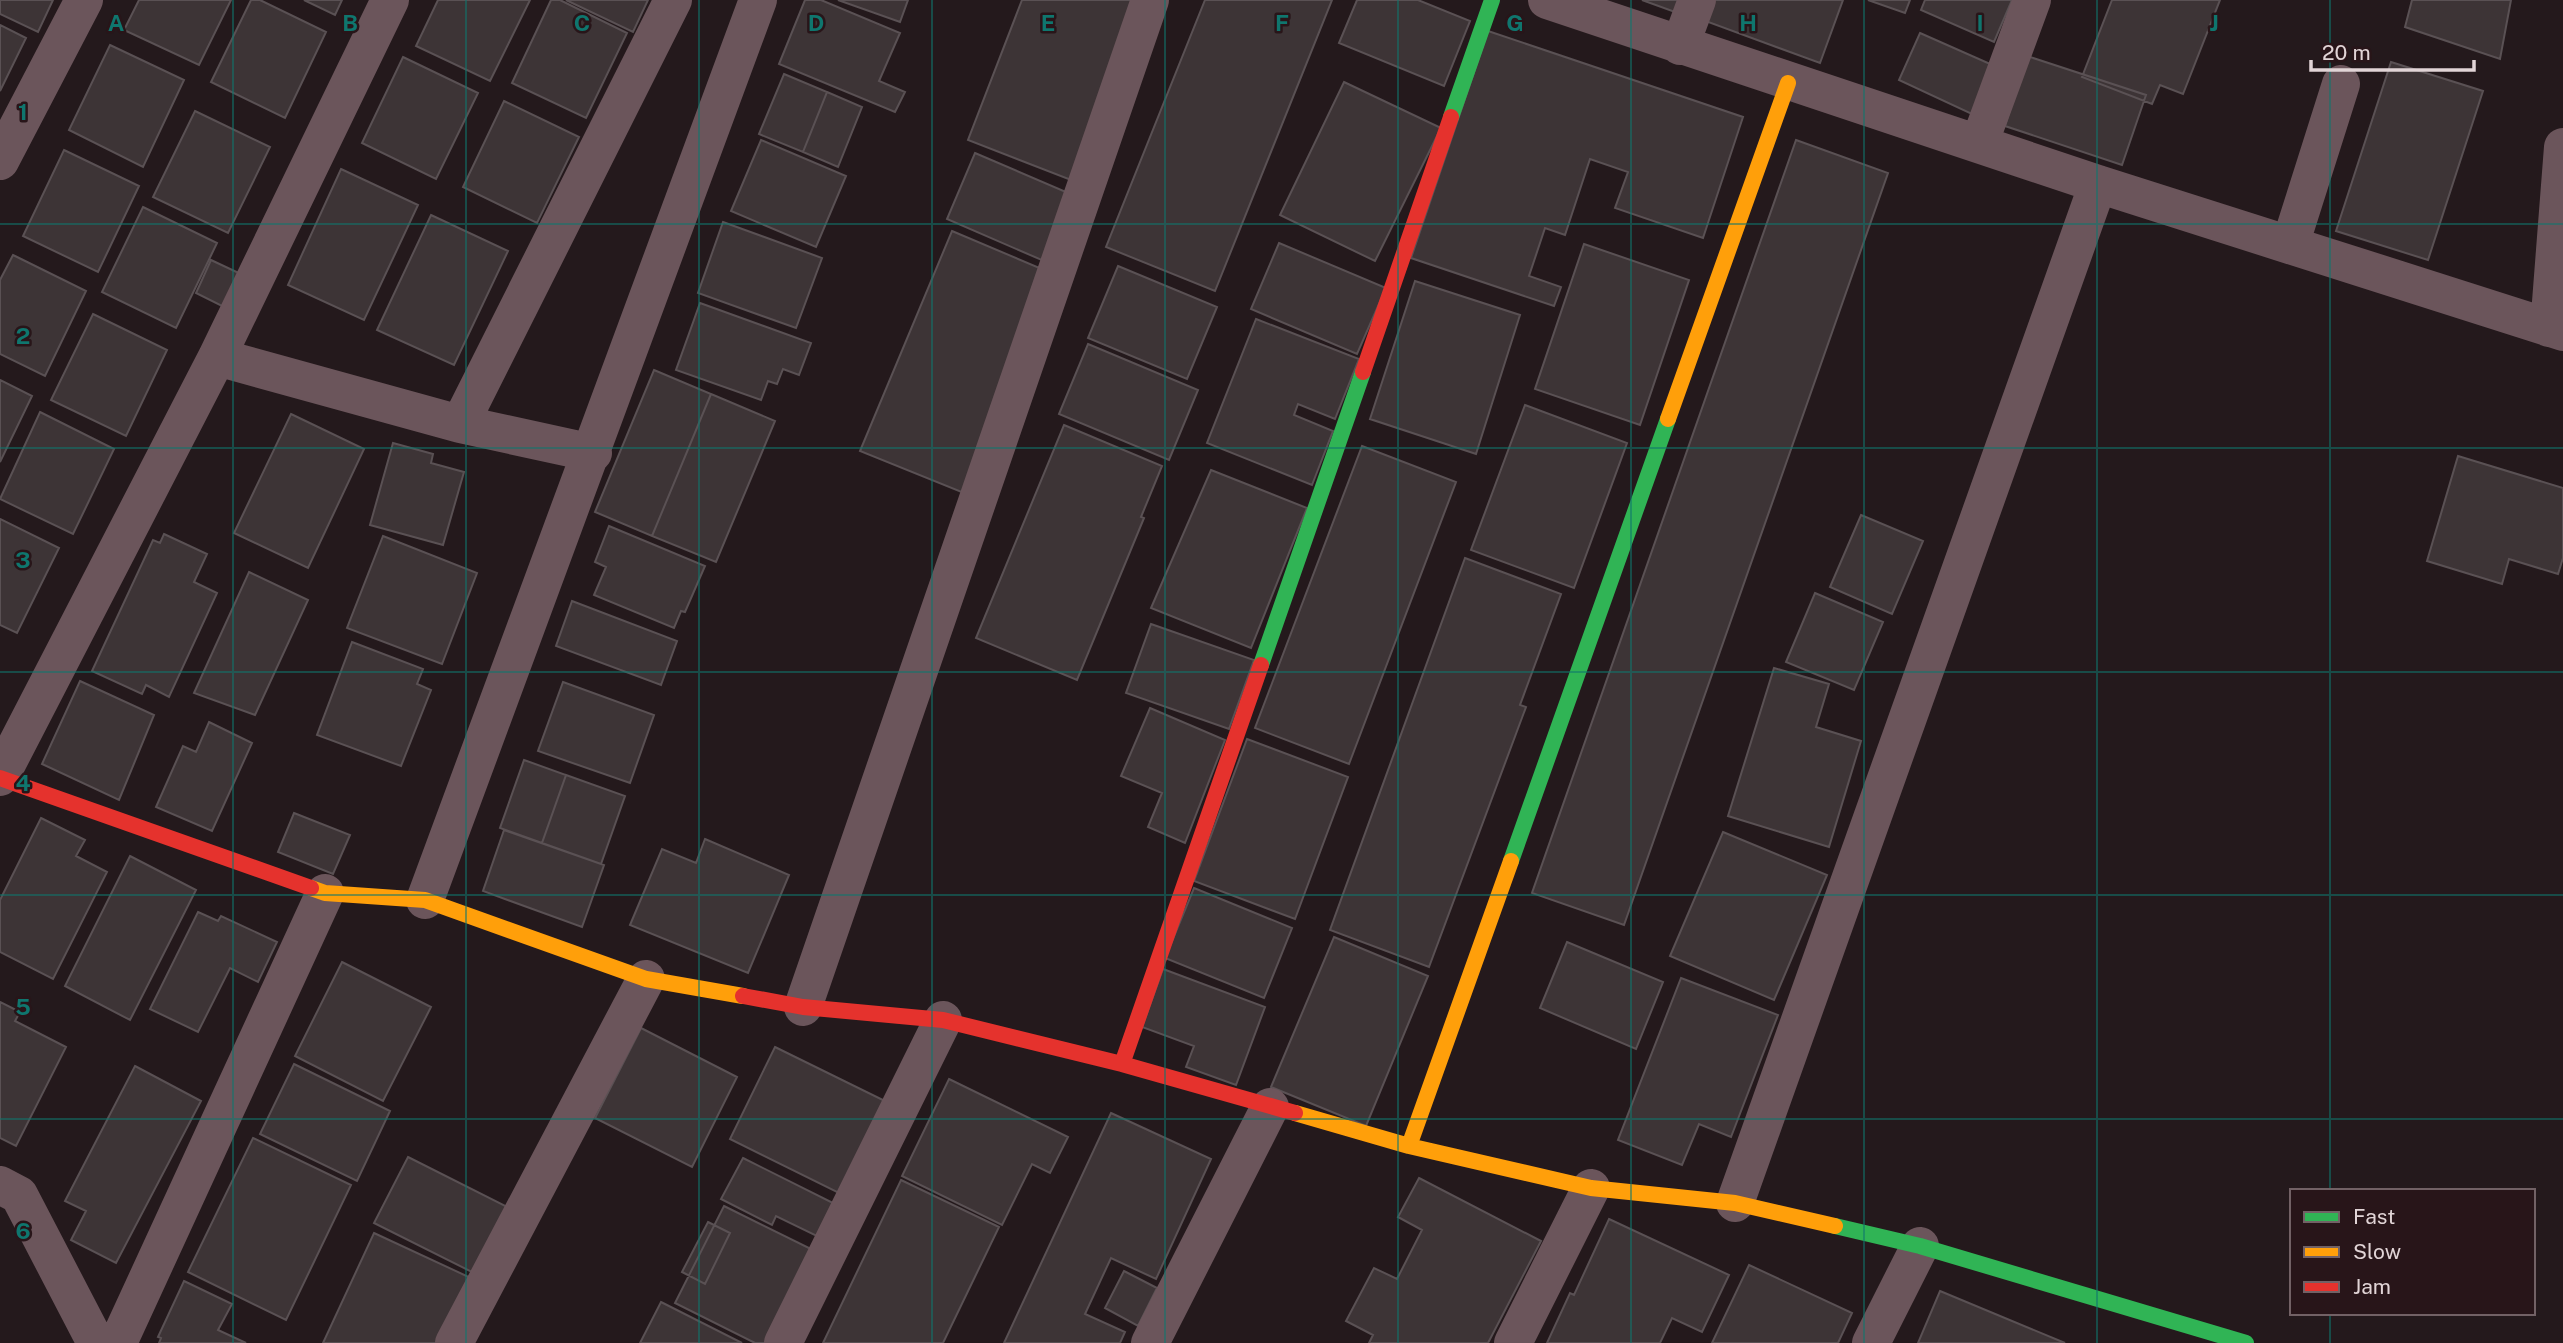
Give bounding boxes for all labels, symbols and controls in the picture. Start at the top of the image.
text: A [108,9,125,36]
text: B [342,9,358,36]
text: C [574,9,590,36]
text: D [808,9,824,36]
text: E [1041,9,1055,36]
text: F [1275,9,1289,36]
text: G [1506,9,1524,36]
text: H [1739,9,1757,36]
text: I [1976,9,1984,36]
text: J [2209,9,2219,36]
scale bar [2311,28,2474,72]
text: 20 m [2322,40,2371,65]
text: 1 [18,98,28,125]
text: 2 [16,322,30,349]
text: 3 [15,546,31,573]
text: 4 [15,769,31,796]
text: 5 [15,993,31,1020]
legend [2290,1189,2535,1315]
text: Fast [2353,1204,2395,1229]
text: 6 [15,1217,31,1244]
text: Slow [2353,1239,2401,1264]
text: Jam [2353,1274,2391,1299]

